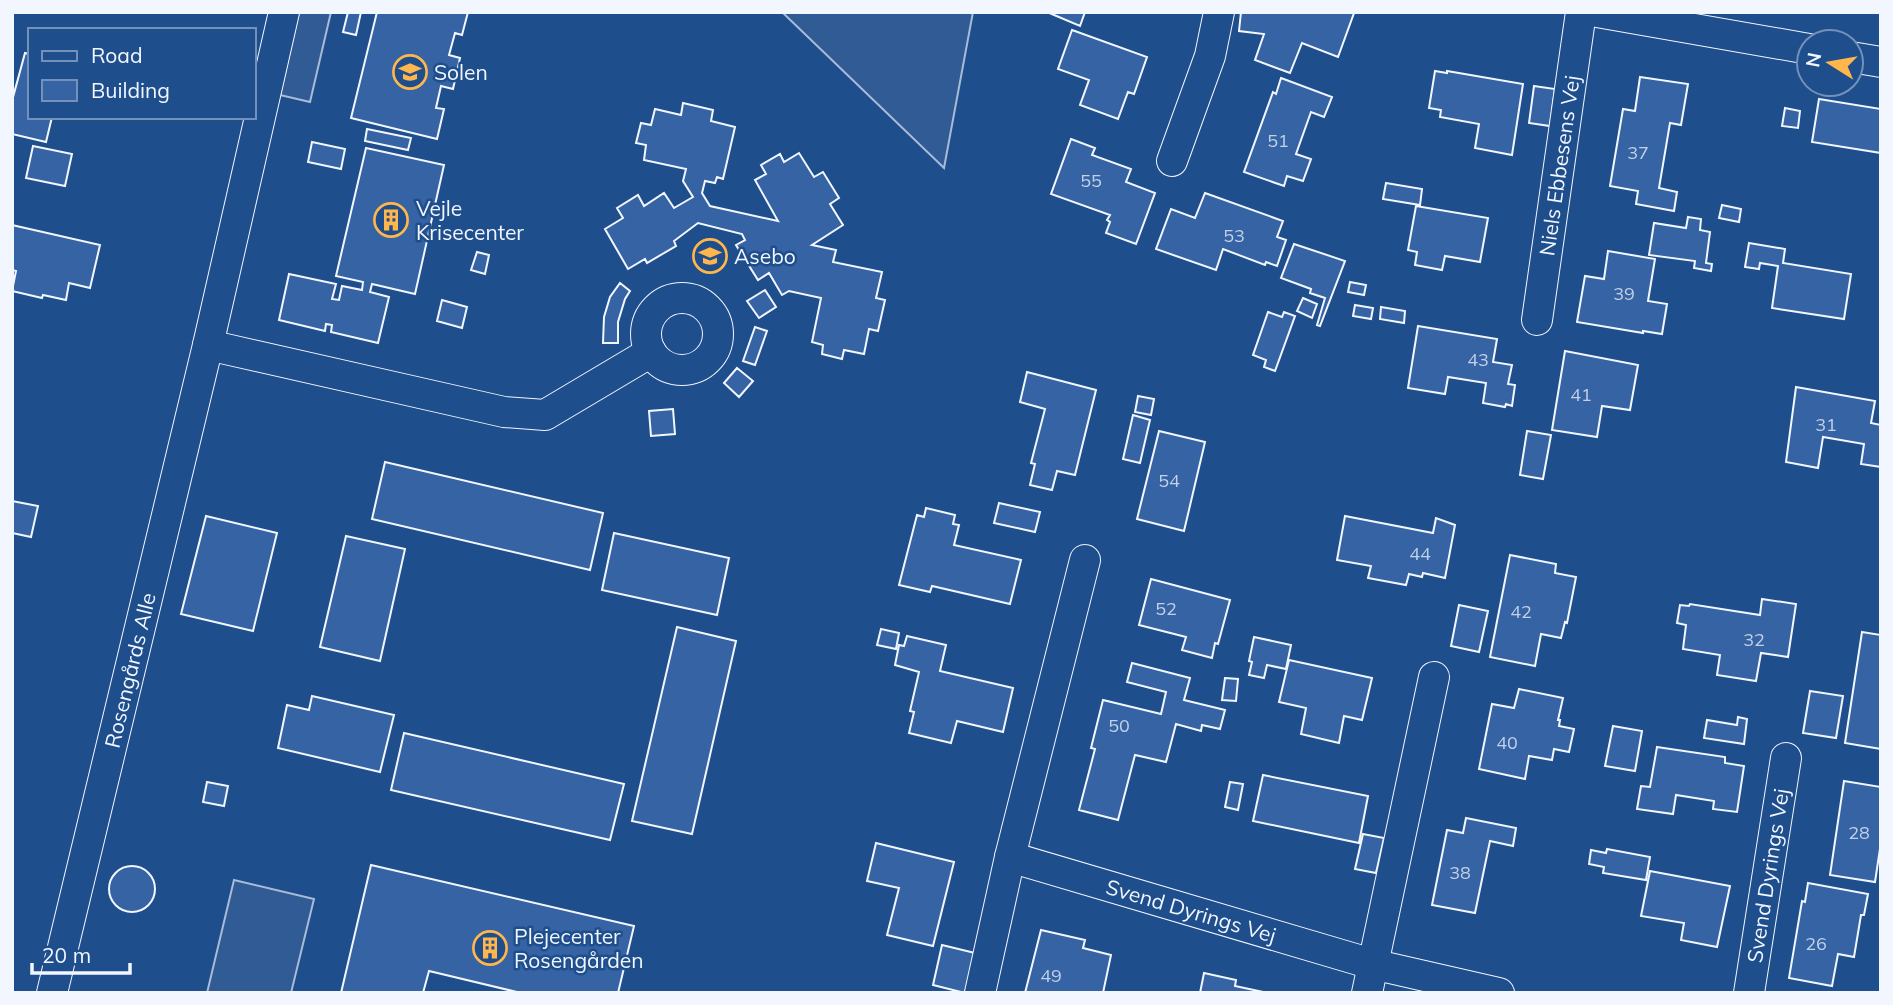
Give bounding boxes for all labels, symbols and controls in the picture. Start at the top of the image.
legend [28,28,256,119]
north arrow [1795,28,1865,98]
text: Road [91,42,142,68]
text: N [1800,50,1826,69]
school or university icon: Solen [391,53,429,91]
place label: Solen [434,59,488,85]
street label: Niels Ebbesens Vej [1533,74,1585,257]
text: Building [91,77,170,103]
house number: 51 [1267,129,1289,152]
house number: 37 [1627,141,1649,164]
house number: 55 [1080,169,1102,192]
place label: Vejle Krisecenter [416,195,524,245]
building icon: Vejle Krisecenter [372,201,410,239]
house number: 53 [1223,224,1245,247]
school or university icon: Asebo [691,237,729,275]
place label: Asebo [734,243,796,269]
house number: 39 [1613,282,1635,305]
house number: 43 [1467,348,1489,371]
house number: 41 [1570,383,1592,406]
house number: 31 [1815,413,1837,436]
house number: 54 [1158,469,1180,492]
house number: 44 [1409,542,1431,565]
street label: Rosengårds Alle [99,590,161,750]
house number: 52 [1155,597,1177,620]
house number: 42 [1510,600,1532,623]
house number: 32 [1743,628,1765,651]
house number: 50 [1108,714,1130,737]
house number: 40 [1496,731,1518,754]
street label: Svend Dyrings Vej [1741,786,1794,964]
house number: 28 [1848,821,1870,844]
house number: 38 [1449,861,1471,884]
street label: Svend Dyrings Vej [1103,873,1279,948]
place label: Plejecenter Rosengården [514,923,644,973]
building icon: Plejecenter Rosengården [471,929,509,967]
scale bar [32,932,130,976]
house number: 26 [1805,932,1827,955]
text: 20 m [42,942,91,968]
house number: 49 [1040,964,1062,987]

